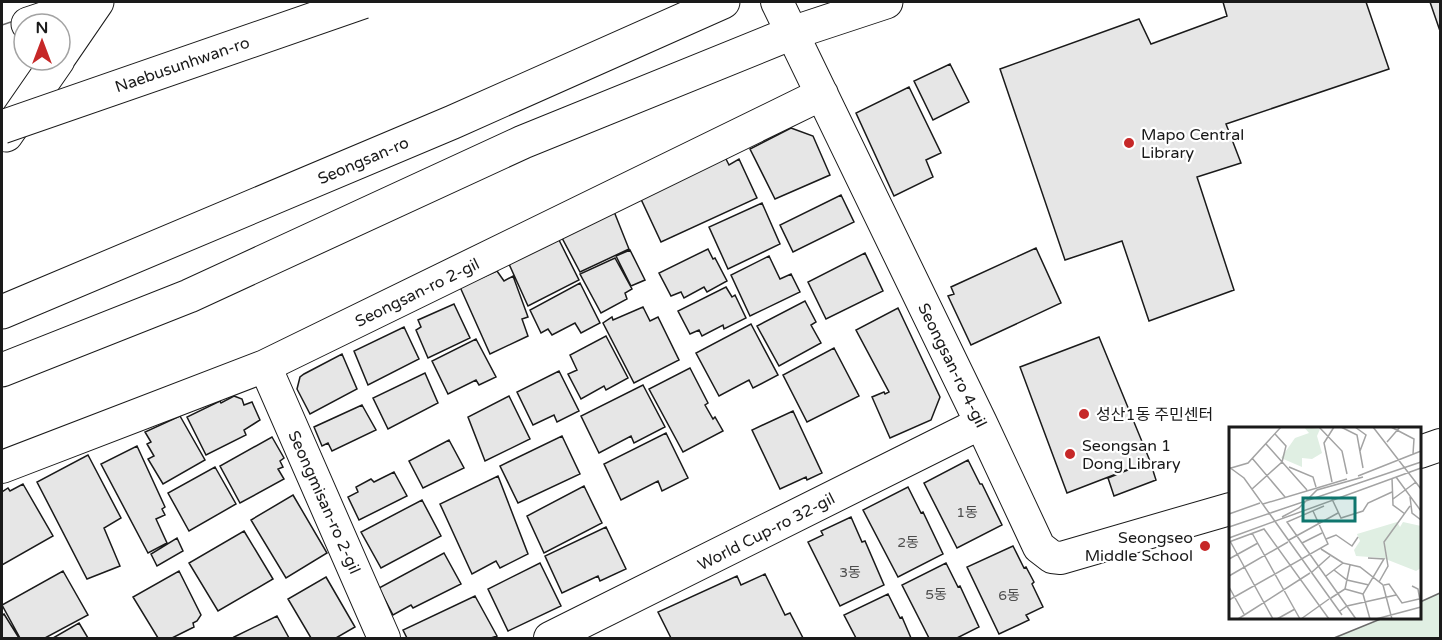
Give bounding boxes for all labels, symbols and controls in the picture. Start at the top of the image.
north arrow [12,12,72,72]
text: N [36,18,48,38]
street label: Naebusunhwan-ro [112,33,252,97]
place label: Mapo Central Library [1141,125,1244,163]
street label: Seongsan-ro [315,133,412,189]
marker: Mapo Central Library [1122,136,1136,150]
street label: Seongsan-ro 2-gil [352,254,483,332]
street label: Seongsan-ro 4-gil [913,300,991,431]
place label: 성산1동 주민센터 [1096,405,1213,425]
marker: 성산1동 주민센터 [1077,407,1091,421]
inset map [1229,427,1421,619]
street label: Seongmisan-ro 2-gil [284,428,365,577]
place label: Seongsan 1 Dong Library [1082,436,1181,474]
marker: Seongsan 1 Dong Library [1063,447,1077,461]
street label: World Cup-ro 32-gil [694,489,838,575]
house number: 1동 [956,504,978,521]
place label: Seongseo Middle School [1085,528,1193,566]
house number: 2동 [897,534,919,551]
marker: Seongseo Middle School [1198,539,1212,553]
house number: 3동 [839,564,861,581]
house number: 5동 [925,586,947,603]
house number: 6동 [998,587,1020,604]

